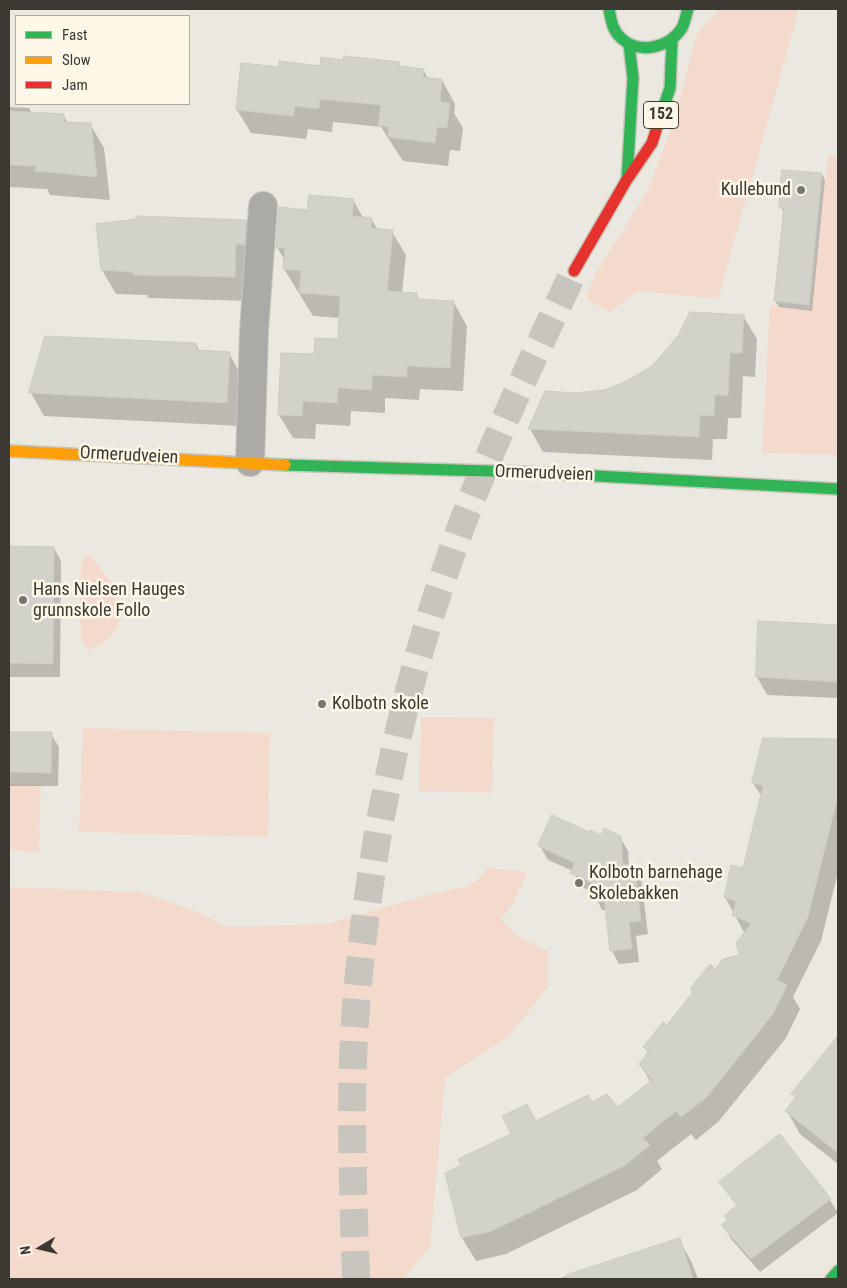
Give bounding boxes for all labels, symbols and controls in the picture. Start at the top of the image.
legend [15,15,190,105]
text: Fast [62,26,87,44]
text: Slow [62,51,91,69]
text: Jam [62,76,88,94]
road number: 152 [644,102,678,128]
place label: Kullebund [721,179,791,201]
marker: Kullebund [795,184,807,196]
street label: Ormerudveien [79,443,179,469]
street label: Ormerudveien [494,461,594,487]
place label: Hans Nielsen Hauges grunnskole Follo [33,579,185,622]
marker: Hans Nielsen Hauges grunnskole Follo [17,594,29,606]
place label: Kolbotn skole [332,693,429,715]
marker: Kolbotn skole [316,698,328,710]
place label: Kolbotn barnehage Skolebakken [589,862,723,904]
marker: Kolbotn barnehage Skolebakken [573,877,585,889]
north arrow [15,1223,65,1273]
text: N [17,1245,34,1256]

